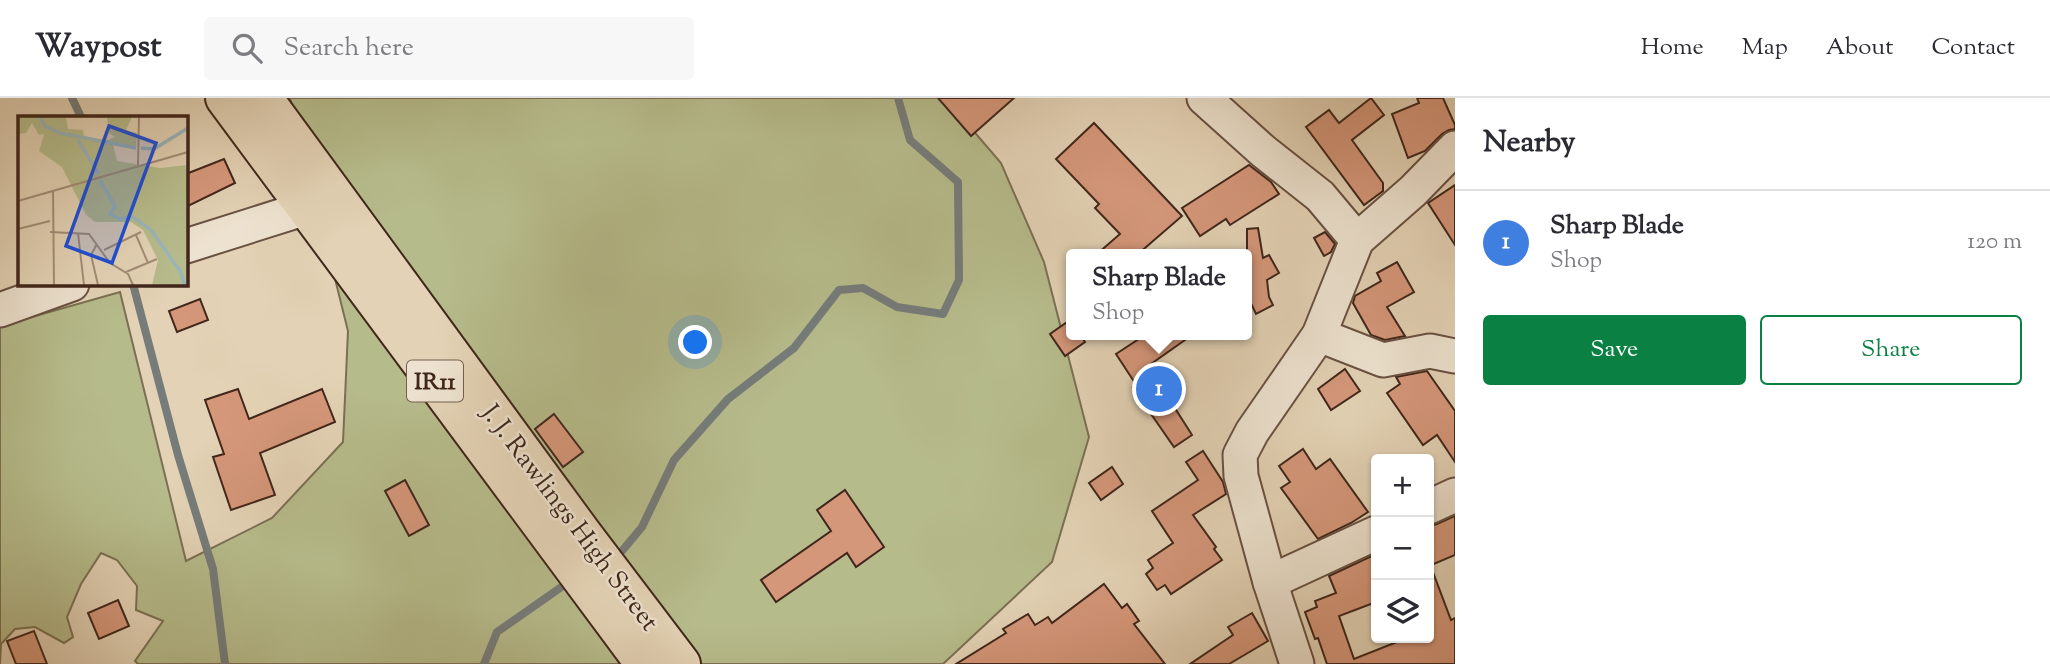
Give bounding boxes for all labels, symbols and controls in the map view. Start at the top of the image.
search box [204,17,694,80]
text: Waypost [35,24,162,72]
icon: search [228,29,266,67]
text: Search here [284,30,414,67]
text: Home [1641,31,1704,65]
text: Map [1742,31,1788,65]
text: About [1826,31,1893,65]
text: Contact [1931,31,2015,65]
inset map [18,116,187,285]
text: Nearby [1483,122,1575,165]
text: Sharp Blade [1550,208,1684,245]
text: 1 [1502,226,1510,259]
text: 120 m [1967,226,2022,259]
text: Shop [1550,245,1602,278]
popup [1066,249,1252,340]
text: Sharp Blade [1092,260,1226,297]
text: Shop [1092,297,1144,330]
button: Save [1483,315,1746,385]
button: Share [1760,315,2022,385]
your location [678,325,712,359]
road number: IR11 [407,360,463,402]
pin: 1 [1136,363,1182,415]
street label: J. J. Rawlings High Street [470,396,667,640]
map controls [1371,454,1434,643]
button: + [1371,454,1434,517]
button: − [1371,517,1434,580]
button: layers [1371,580,1434,643]

